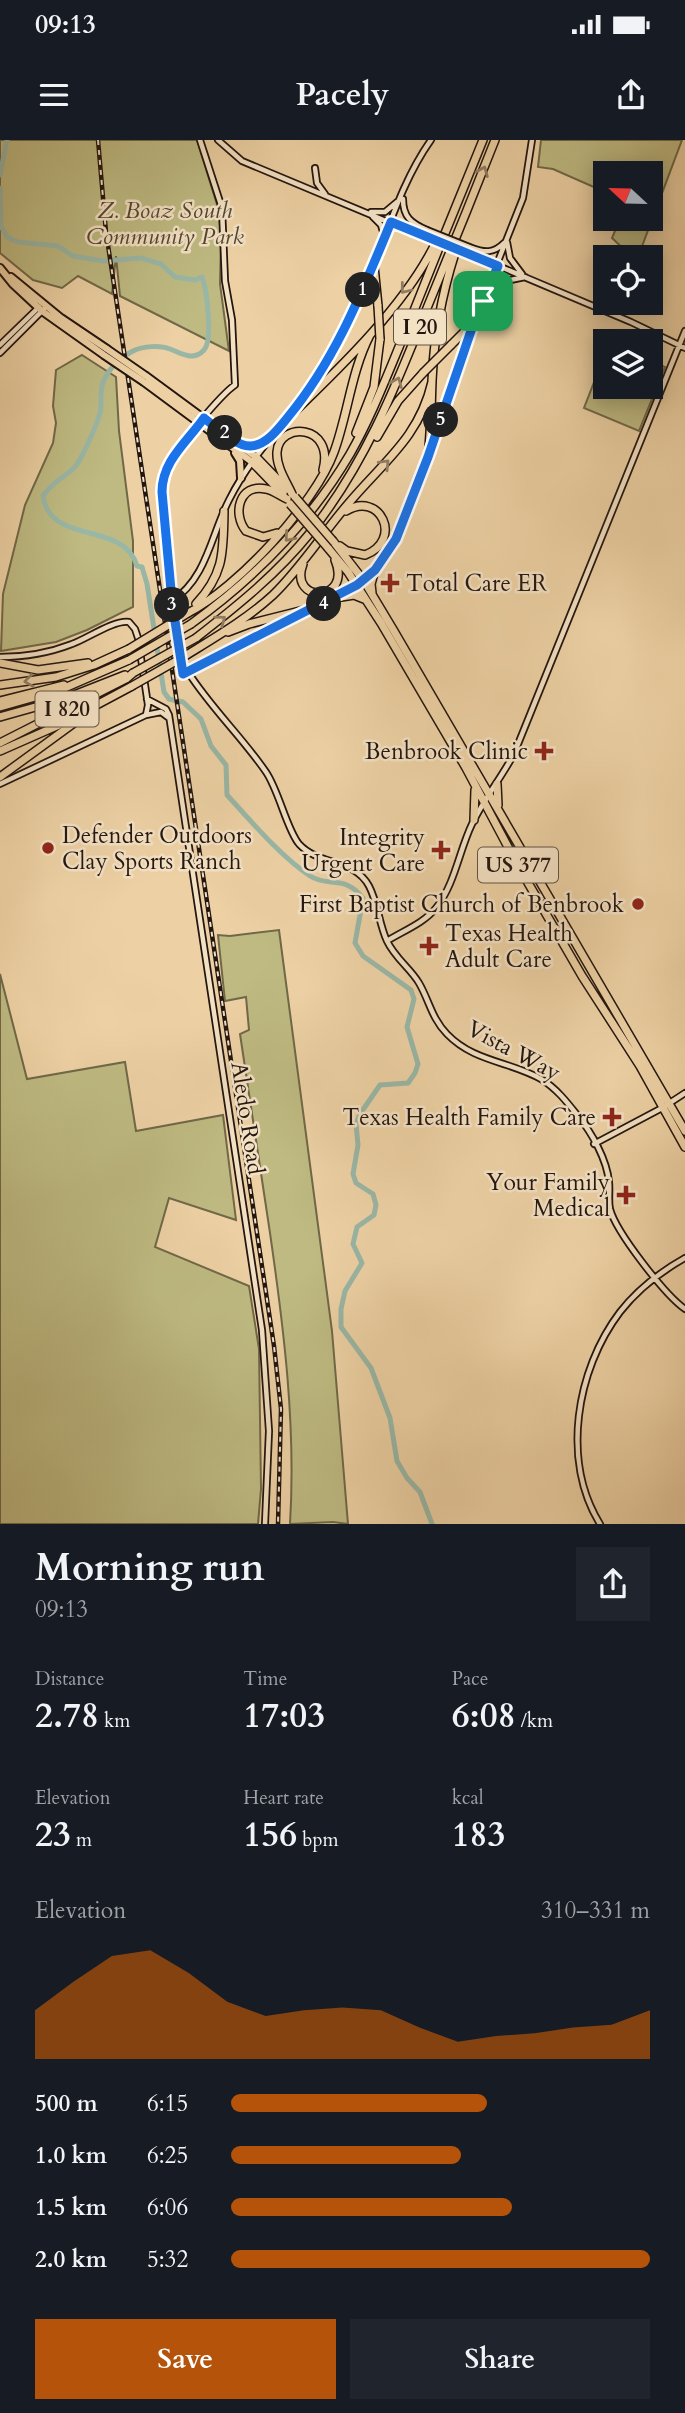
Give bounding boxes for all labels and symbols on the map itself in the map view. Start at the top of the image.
north arrow [593,161,663,231]
one-way arrow [474,166,488,178]
park label: Z. Boaz South Community Park [86,195,245,252]
pin [453,271,513,331]
pin: 1 [346,272,380,308]
one-way arrow [401,282,414,294]
road number: I 20 [394,310,446,344]
one-way arrow [389,377,403,389]
pin: 5 [424,402,458,438]
pin: 2 [208,416,243,450]
one-way arrow [377,460,390,473]
one-way arrow [285,529,297,542]
place label: Total Care ER [406,568,547,599]
marker: Total Care ER [380,573,400,593]
pin: 4 [306,587,342,622]
pin: 3 [154,588,190,622]
one-way arrow [213,615,225,628]
one-way arrow [23,674,34,689]
road number: I 820 [36,692,98,726]
place label: Benbrook Clinic [365,736,528,767]
marker: Benbrook Clinic [534,741,554,761]
place label: Defender Outdoors Clay Sports Ranch [62,820,252,877]
place label: Integrity Urgent Care [302,822,425,879]
marker: Defender Outdoors Clay Sports Ranch [40,840,56,856]
marker: Integrity Urgent Care [431,840,451,860]
road number: US 377 [478,848,558,882]
place label: First Baptist Church of Benbrook [299,889,625,920]
marker: First Baptist Church of Benbrook [630,896,646,912]
place label: Texas Health Adult Care [445,918,573,975]
marker: Texas Health Adult Care [419,936,439,956]
street label: Vista Way [461,1013,566,1088]
street label: Aledo Road [223,1059,272,1178]
place label: Texas Health Family Care [342,1102,596,1133]
marker: Texas Health Family Care [602,1107,622,1127]
place label: Your Family Medical [486,1167,610,1224]
marker: Your Family Medical [616,1185,636,1205]

